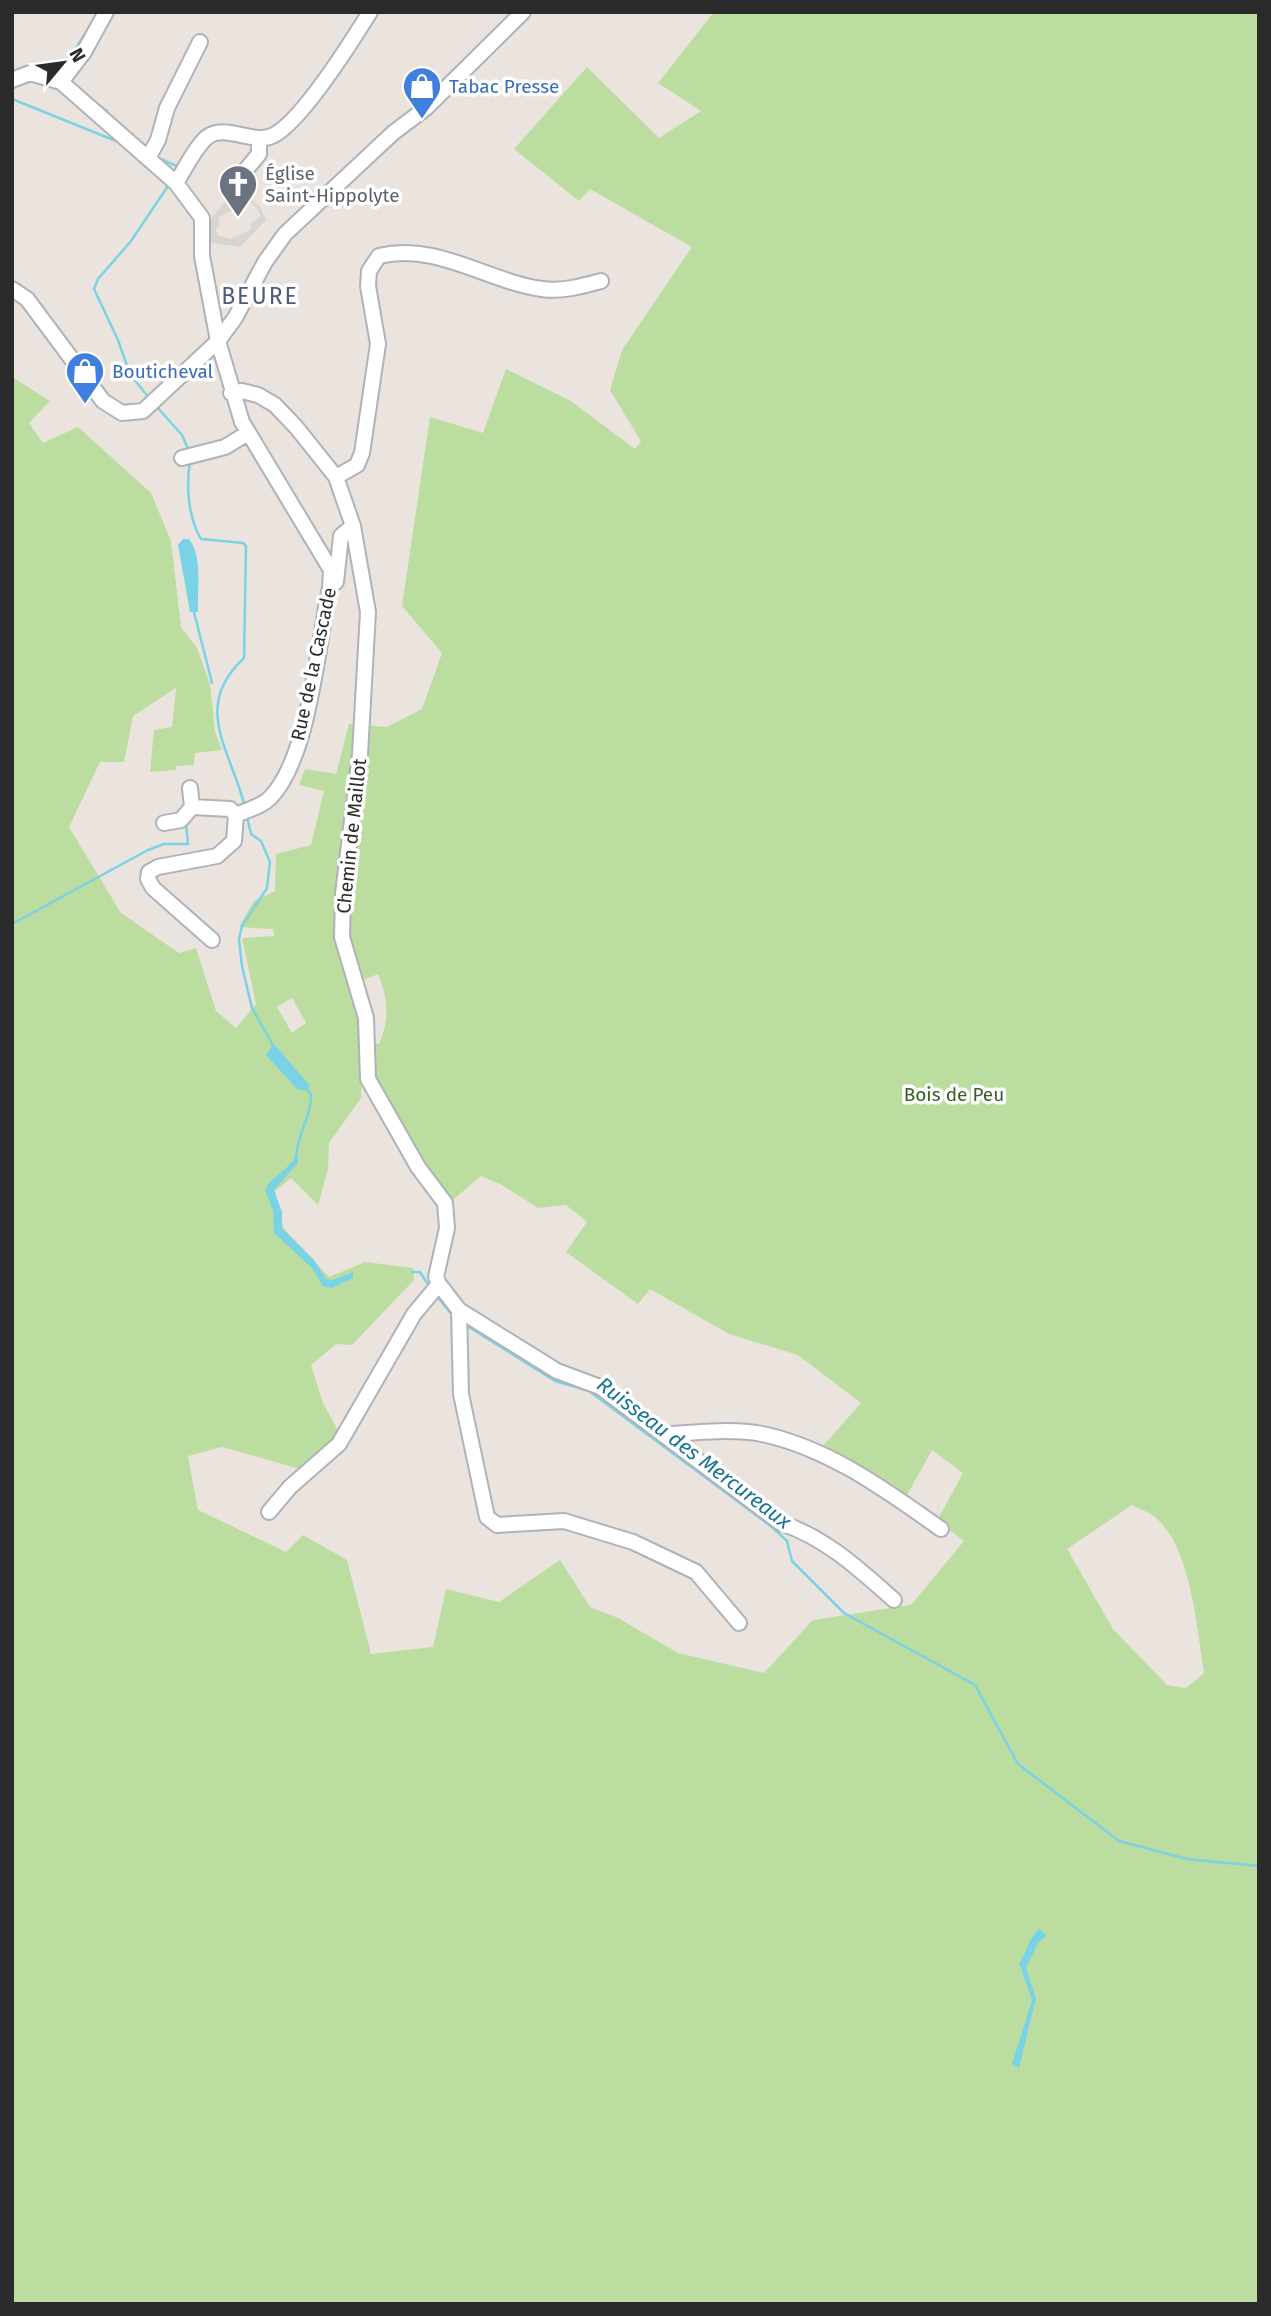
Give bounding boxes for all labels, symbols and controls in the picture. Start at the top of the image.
north arrow [28,28,98,98]
text: N [64,44,91,66]
shop icon: Tabac Presse [401,65,443,120]
place label: Tabac Presse [449,75,559,98]
place label: Église Saint-Hippolyte [265,162,400,207]
church icon: Église Saint-Hippolyte [217,163,259,218]
district label: BEURE [221,282,299,310]
shop icon: Bouticheval [64,350,106,405]
place label: Bouticheval [112,360,214,383]
street label: Rue de la Cascade [286,585,341,743]
street label: Chemin de Maillot [332,757,371,915]
park label: Bois de Peu [904,1083,1004,1106]
water label: Ruisseau des Mercureaux [592,1371,797,1535]

